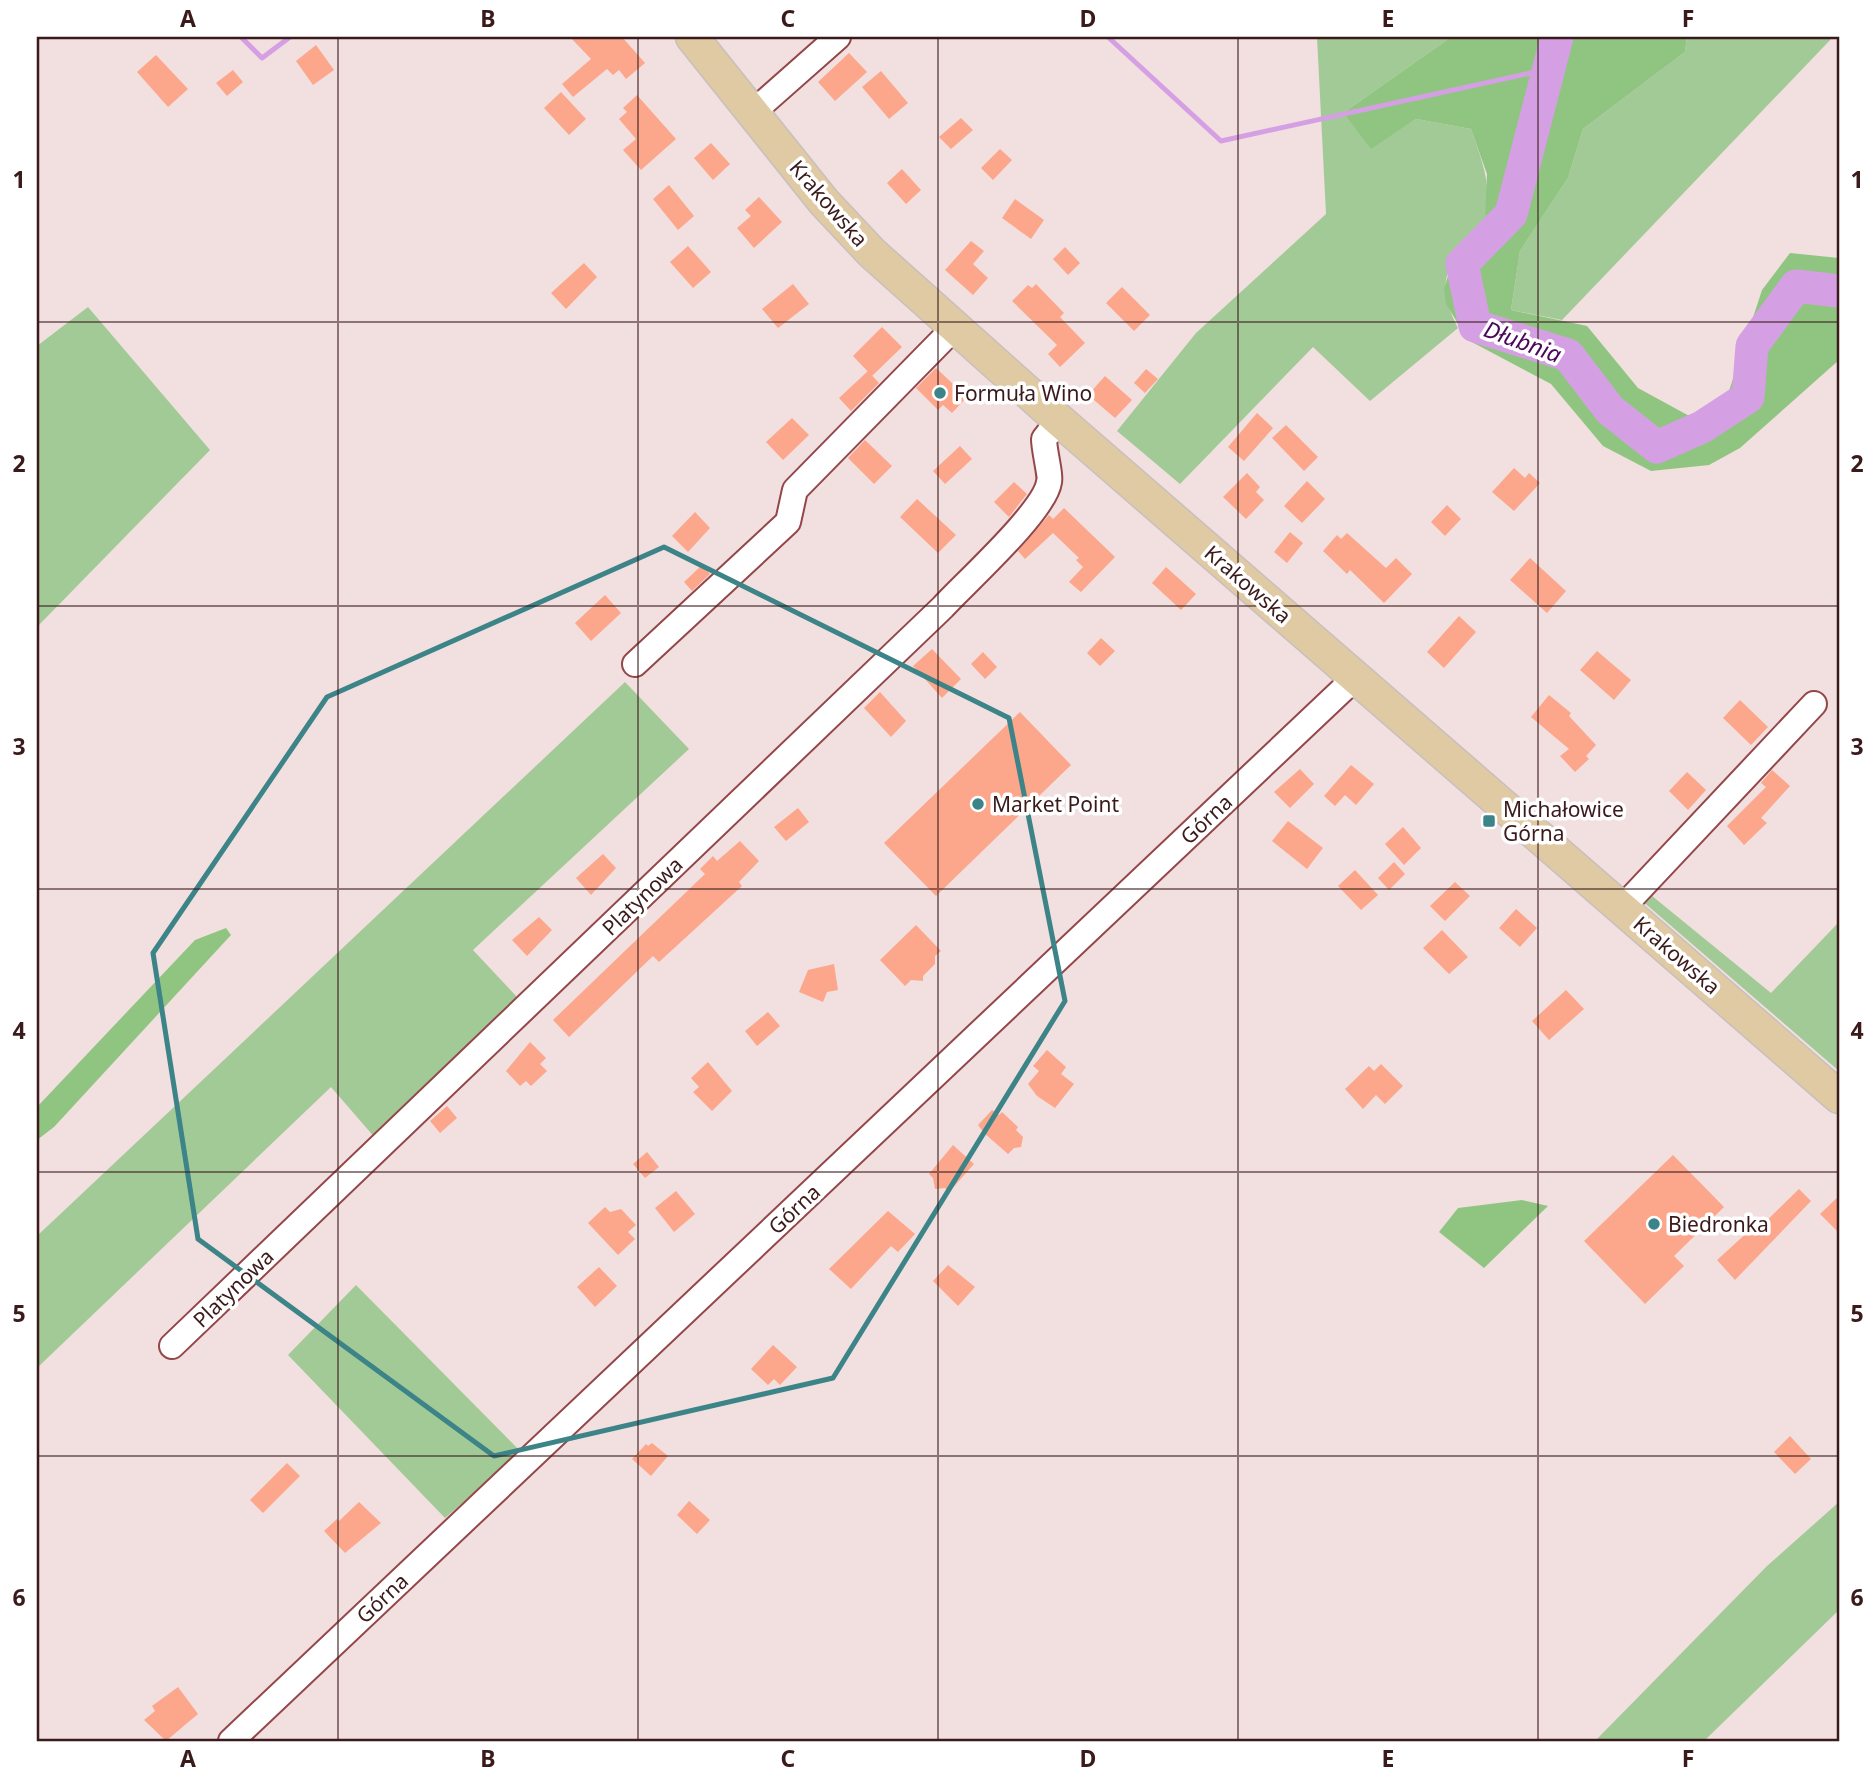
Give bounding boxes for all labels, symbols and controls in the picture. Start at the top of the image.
text: A [180,2,196,34]
text: B [480,2,496,34]
text: C [781,2,796,34]
text: D [1080,2,1096,34]
text: E [1382,2,1394,34]
text: F [1682,2,1694,34]
street label: Krakowska [784,154,874,252]
text: 1 [12,163,26,195]
text: 1 [1850,163,1864,195]
water label: Dłubnia [1480,312,1566,370]
place label: Formuła Wino [954,379,1092,407]
marker: Formuła Wino [932,385,948,401]
text: 2 [12,447,26,479]
text: 2 [1850,447,1864,479]
street label: Krakowska [1199,539,1297,629]
text: 3 [12,730,26,762]
text: 3 [1850,730,1864,762]
street label: Górna [1174,788,1238,850]
place label: Market Point [992,790,1119,818]
place label: Michałowice Górna [1503,795,1624,847]
marker: Market Point [970,796,986,812]
marker: Michałowice Górna [1481,813,1497,829]
street label: Platynowa [596,851,688,941]
street label: Krakowska [1628,910,1726,1000]
text: 4 [12,1014,26,1046]
text: 4 [1850,1014,1864,1046]
street label: Górna [762,1178,826,1240]
place label: Biedronka [1668,1210,1769,1238]
marker: Biedronka [1646,1216,1662,1232]
street label: Platynowa [187,1243,279,1333]
text: 5 [12,1297,26,1329]
text: 5 [1850,1297,1864,1329]
street label: Górna [350,1567,414,1629]
text: 6 [12,1581,26,1613]
text: 6 [1850,1581,1864,1613]
text: A [180,1742,196,1774]
text: B [480,1742,496,1774]
text: C [781,1742,796,1774]
text: D [1080,1742,1096,1774]
text: E [1382,1742,1394,1774]
text: F [1682,1742,1694,1774]

